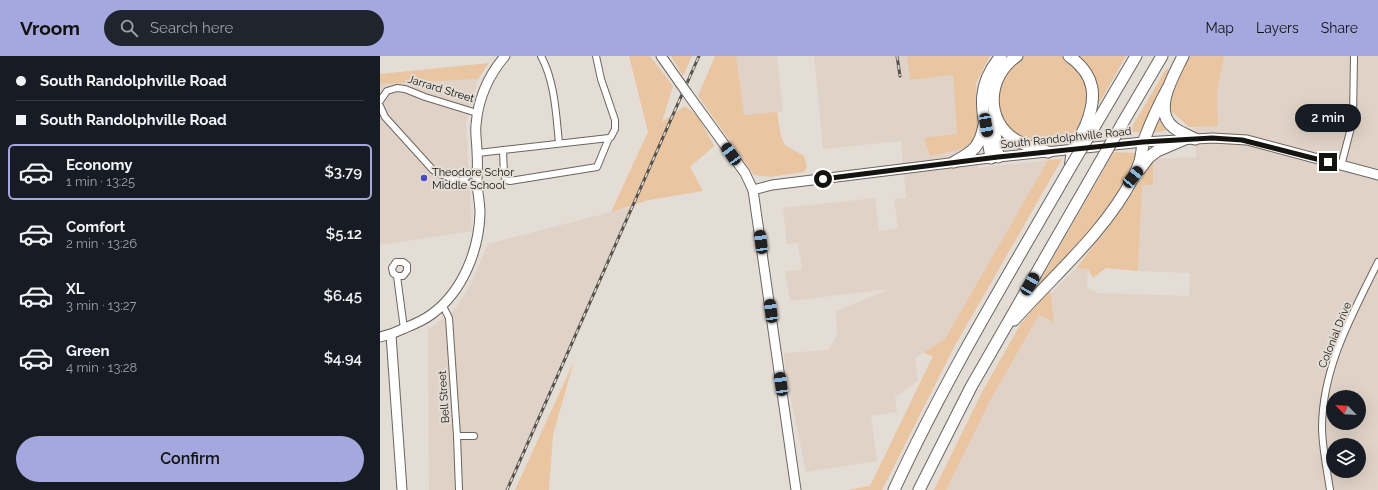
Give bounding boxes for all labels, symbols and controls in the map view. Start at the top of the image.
search box [104,10,384,46]
text: Vroom [20,17,80,39]
icon: search [118,17,140,39]
text: Search here [150,19,233,37]
text: Map [1206,20,1234,36]
text: Layers [1256,20,1299,36]
text: Share [1321,20,1358,36]
text: South Randolphville Road [40,72,227,90]
street label: Jarrard Street [406,73,476,105]
callout: 2 min [1295,104,1361,132]
text: 2 min [1311,110,1345,125]
text: South Randolphville Road [40,111,227,129]
car [978,112,994,138]
street label: South Randolphville Road [1000,125,1132,151]
car [719,141,743,167]
route end [1319,153,1337,171]
icon: car [18,154,54,190]
text: Economy [66,156,133,174]
text: $3.79 [324,163,362,181]
car [1121,164,1145,190]
place label: Theodore Schor Middle School [432,166,514,192]
route start [814,170,832,188]
marker: Theodore Schor Middle School [419,173,429,183]
text: 1 min · 13:25 [66,174,135,189]
icon: car [18,216,54,252]
text: Comfort [66,218,125,236]
text: $5.12 [326,225,362,243]
car [753,229,769,255]
text: 2 min · 13:26 [66,236,137,251]
car [1019,271,1041,297]
icon: car [18,278,54,314]
text: XL [66,280,84,298]
text: $6.45 [324,287,362,305]
text: 3 min · 13:27 [66,298,136,313]
car [763,298,779,324]
street label: Colonial Drive [1316,300,1354,370]
icon: car [18,340,54,376]
text: Green [66,342,110,360]
text: $4.94 [324,349,362,367]
text: 4 min · 13:28 [66,360,137,375]
street label: Bell Street [436,370,452,424]
car [773,371,789,397]
north arrow [1326,390,1366,430]
map controls [1326,390,1366,478]
button: Confirm [16,436,364,482]
button: layers [1326,438,1366,478]

